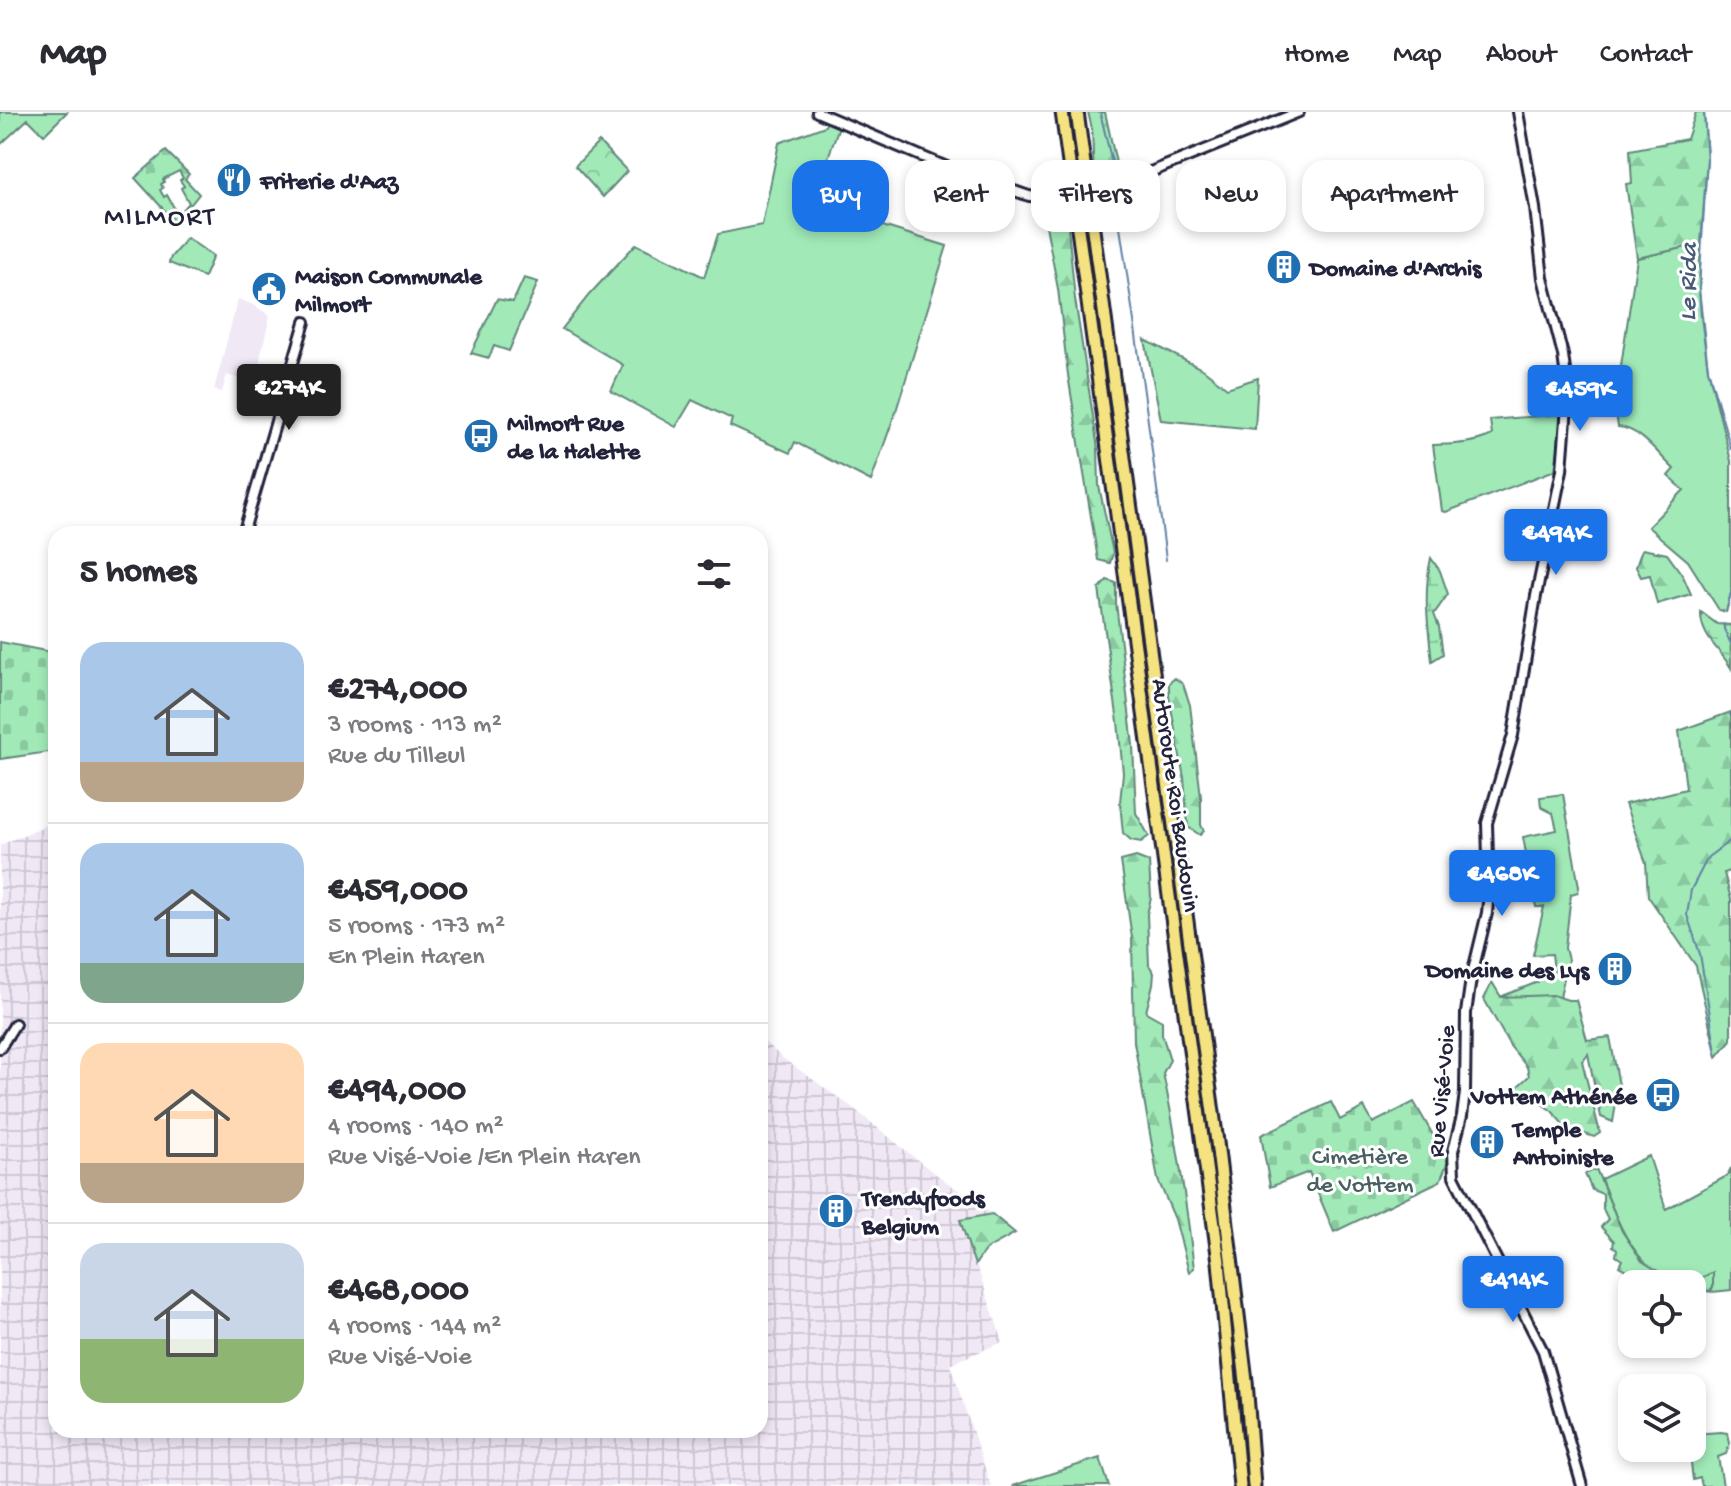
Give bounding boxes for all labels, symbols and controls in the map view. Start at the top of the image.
text: Map [40,33,106,77]
text: Home [1284,39,1349,72]
text: Map [1393,39,1442,72]
text: About [1486,39,1556,72]
text: Contact [1600,39,1691,72]
chip: Buy [792,160,889,232]
chip: Rent [905,160,1015,232]
chip: Filters [1031,160,1160,232]
chip: New [1176,160,1286,232]
chip: Apartment [1302,160,1484,232]
restaurant icon: Friterie d'Aaz [215,161,253,199]
place label: Friterie d'Aaz [259,169,400,198]
district label: MILMORT [104,202,216,235]
water label: Le Rida [1674,241,1707,321]
building icon: Domaine d'Archis [1265,248,1303,286]
place label: Domaine d'Archis [1308,256,1482,285]
place label: Maison Communale Milmort [295,264,483,321]
public building icon: Maison Communale Milmort [250,270,288,308]
pin: €274K [233,364,345,432]
pin: €459K [1524,365,1636,433]
text: €274K [255,374,323,405]
text: €459K [1546,375,1614,406]
place label: Milmort Rue de la Halette [507,411,642,468]
bus stop icon: Milmort Rue de la Halette [462,417,500,455]
pin: €494K [1500,509,1612,577]
text: €494K [1522,519,1590,550]
icon: filters [692,552,736,596]
text: 5 homes [80,554,196,594]
text: €274,000 [328,671,467,711]
icon: home [144,674,240,770]
street label: Autoroute Roi Baudouin [1143,677,1204,914]
text: 3 rooms · 113 m² [328,711,502,742]
text: Rue du Tilleul [328,742,465,773]
pin: €468K [1446,850,1558,918]
text: €468K [1467,860,1537,891]
text: €459,000 [328,872,468,912]
icon: home [144,875,240,971]
text: 5 rooms · 173 m² [328,912,505,943]
text: En Plein Haren [328,943,485,974]
building icon: Domaine des Lys [1596,950,1634,988]
place label: Domaine des Lys [1423,958,1590,987]
street label: Rue Visé-Voie [1423,1023,1464,1159]
text: €494,000 [328,1072,466,1112]
icon: home [144,1075,240,1171]
bus stop icon: Vottem Athénée [1644,1076,1682,1114]
place label: Vottem Athénée [1470,1084,1639,1113]
text: 4 rooms · 140 m² [328,1112,504,1143]
place label: Temple Antoiniste [1511,1117,1615,1174]
building icon: Temple Antoiniste [1468,1123,1506,1161]
text: Rue Visé-Voie /En Plein Haren [328,1143,641,1174]
park label: Cimetière de Vottem [1307,1144,1413,1201]
place label: Trendyfoods Belgium [860,1186,986,1243]
building icon: Trendyfoods Belgium [817,1192,855,1230]
pin: €414K [1457,1256,1569,1324]
text: €414K [1481,1266,1545,1297]
map controls [1618,1270,1706,1462]
button: locate [1618,1270,1706,1358]
text: €468,000 [328,1272,469,1312]
icon: home [144,1275,240,1371]
text: 4 rooms · 144 m² [328,1312,501,1343]
text: Rue Visé-Voie [328,1343,472,1374]
button: layers [1618,1374,1706,1462]

